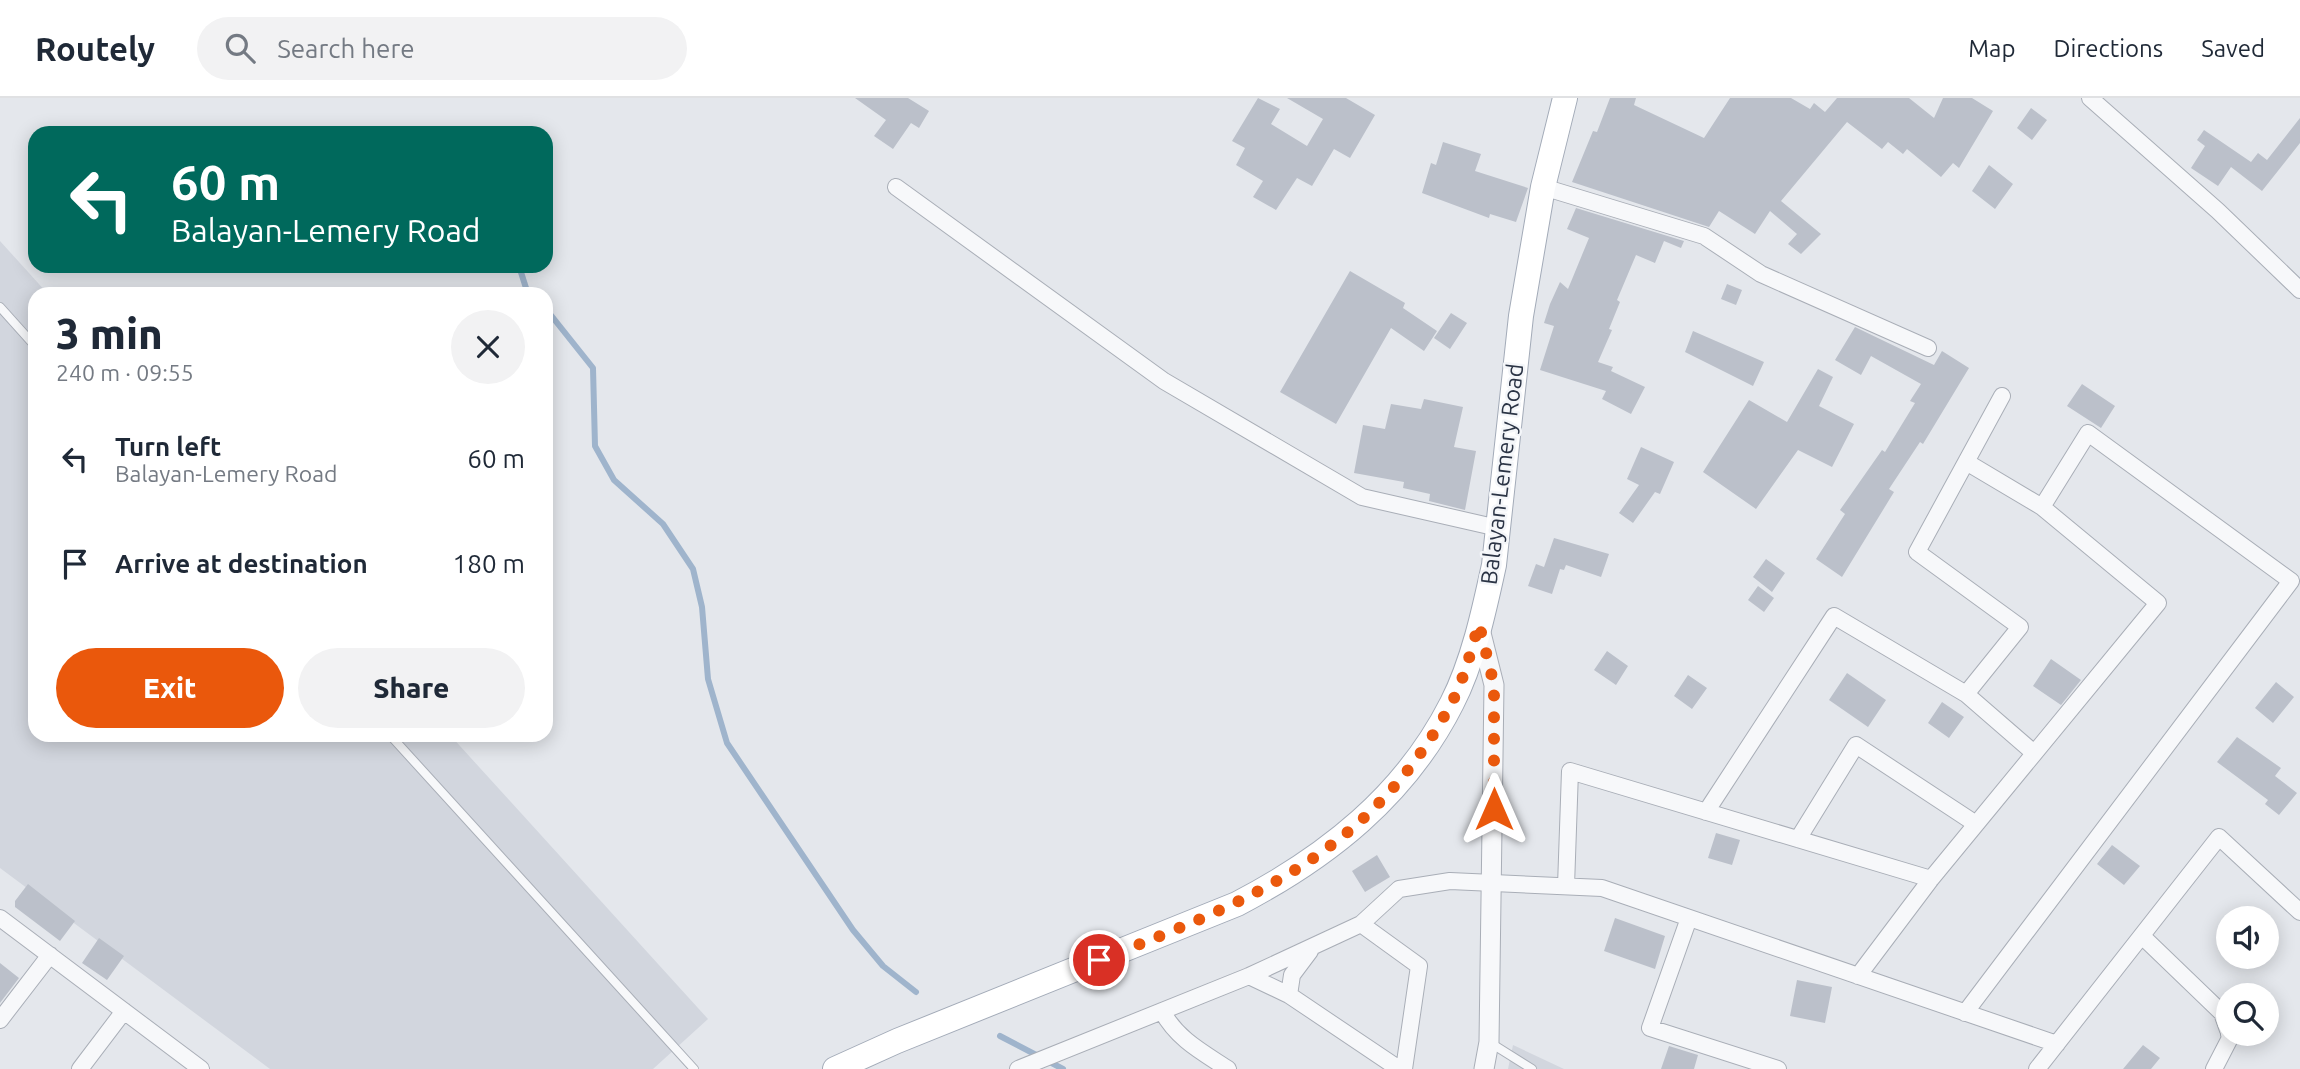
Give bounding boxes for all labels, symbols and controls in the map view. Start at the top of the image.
search box [197,17,687,80]
icon: search [221,29,259,67]
text: Routely [35,30,155,67]
text: Search here [277,34,415,63]
text: Map [1968,35,2015,62]
text: Directions [2053,35,2163,62]
text: Saved [2201,35,2265,62]
icon: left [56,154,147,245]
text: 60 m [171,154,280,209]
text: Balayan-Lemery Road [171,212,481,248]
text: 3 min [56,310,163,357]
button: close [451,310,525,384]
text: 240 m · 09:55 [56,360,194,385]
street label: Balayan-Lemery Road [1476,362,1527,586]
text: Turn left [115,432,221,461]
icon: left [56,440,94,478]
text: 60 m [467,444,525,473]
text: Balayan-Lemery Road [115,461,338,486]
icon: arrive [56,545,94,583]
text: Arrive at destination [115,549,368,578]
text: 180 m [453,549,525,578]
button: Exit [56,648,284,728]
button: Share [298,648,525,728]
position arrow [1457,772,1531,846]
map controls [2216,906,2279,1046]
button: sound [2216,906,2279,969]
pin [1069,930,1129,990]
icon: arrive [1080,941,1118,979]
button: search [2216,983,2279,1046]

